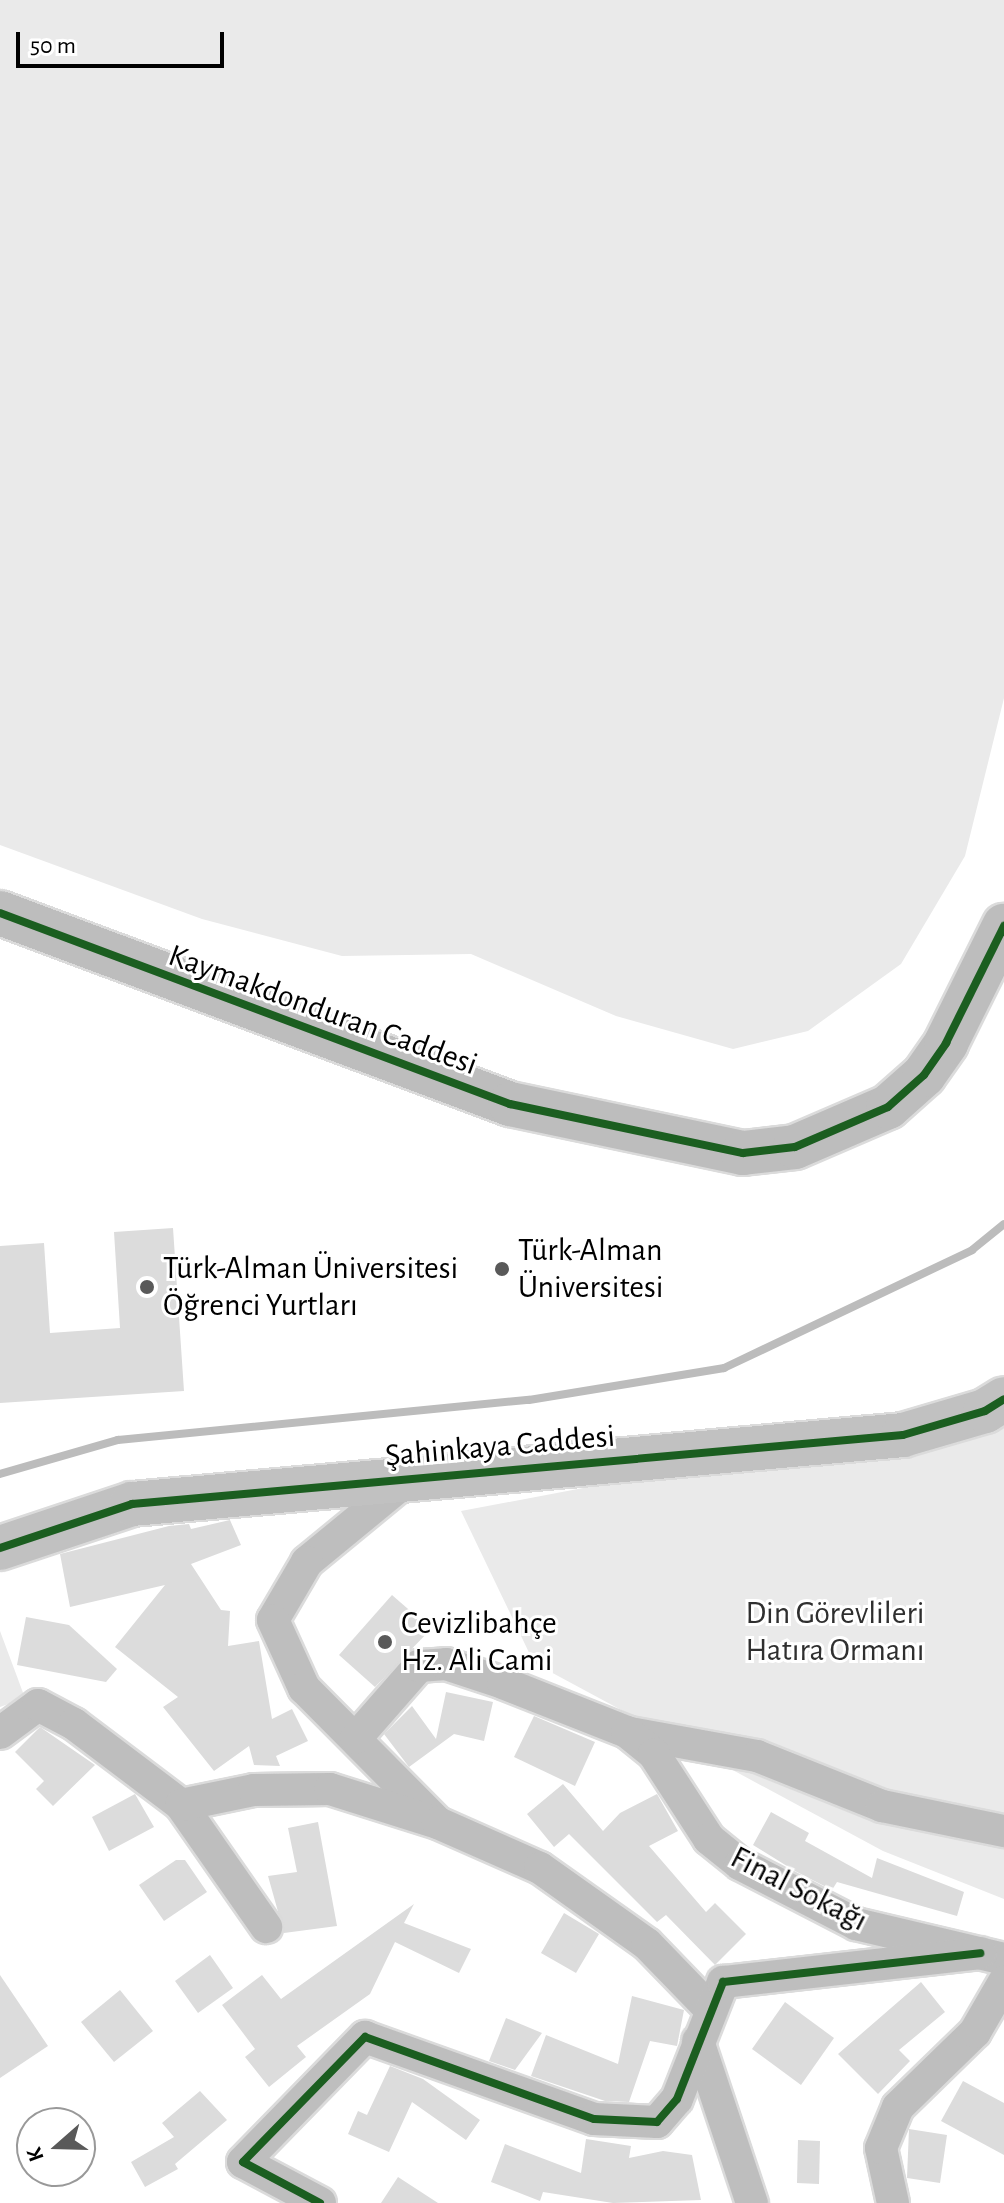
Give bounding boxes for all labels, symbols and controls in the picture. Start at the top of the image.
scale bar [20,16,228,66]
text: 50 m [30,34,76,58]
street label: Kaymakdonduran Caddesi [163,936,483,1084]
place label: Türk-Alman Üniversitesi [518,1232,663,1307]
place label: Türk-Alman Üniversitesi Öğrenci Yurtları [163,1250,458,1325]
marker: Türk-Alman Üniversitesi [493,1260,511,1278]
marker: Türk-Alman Üniversitesi Öğrenci Yurtları [138,1278,156,1296]
street label: Şahinkaya Caddesi [383,1417,617,1475]
park label: Din Görevlileri Hatıra Ormanı [745,1595,925,1670]
place label: Cevizlibahçe Hz. Ali Cami [401,1605,557,1680]
marker: Cevizlibahçe Hz. Ali Cami [376,1633,394,1651]
street label: Final Sokağı [724,1838,874,1940]
north arrow [16,2107,96,2187]
text: K [23,2145,48,2164]

